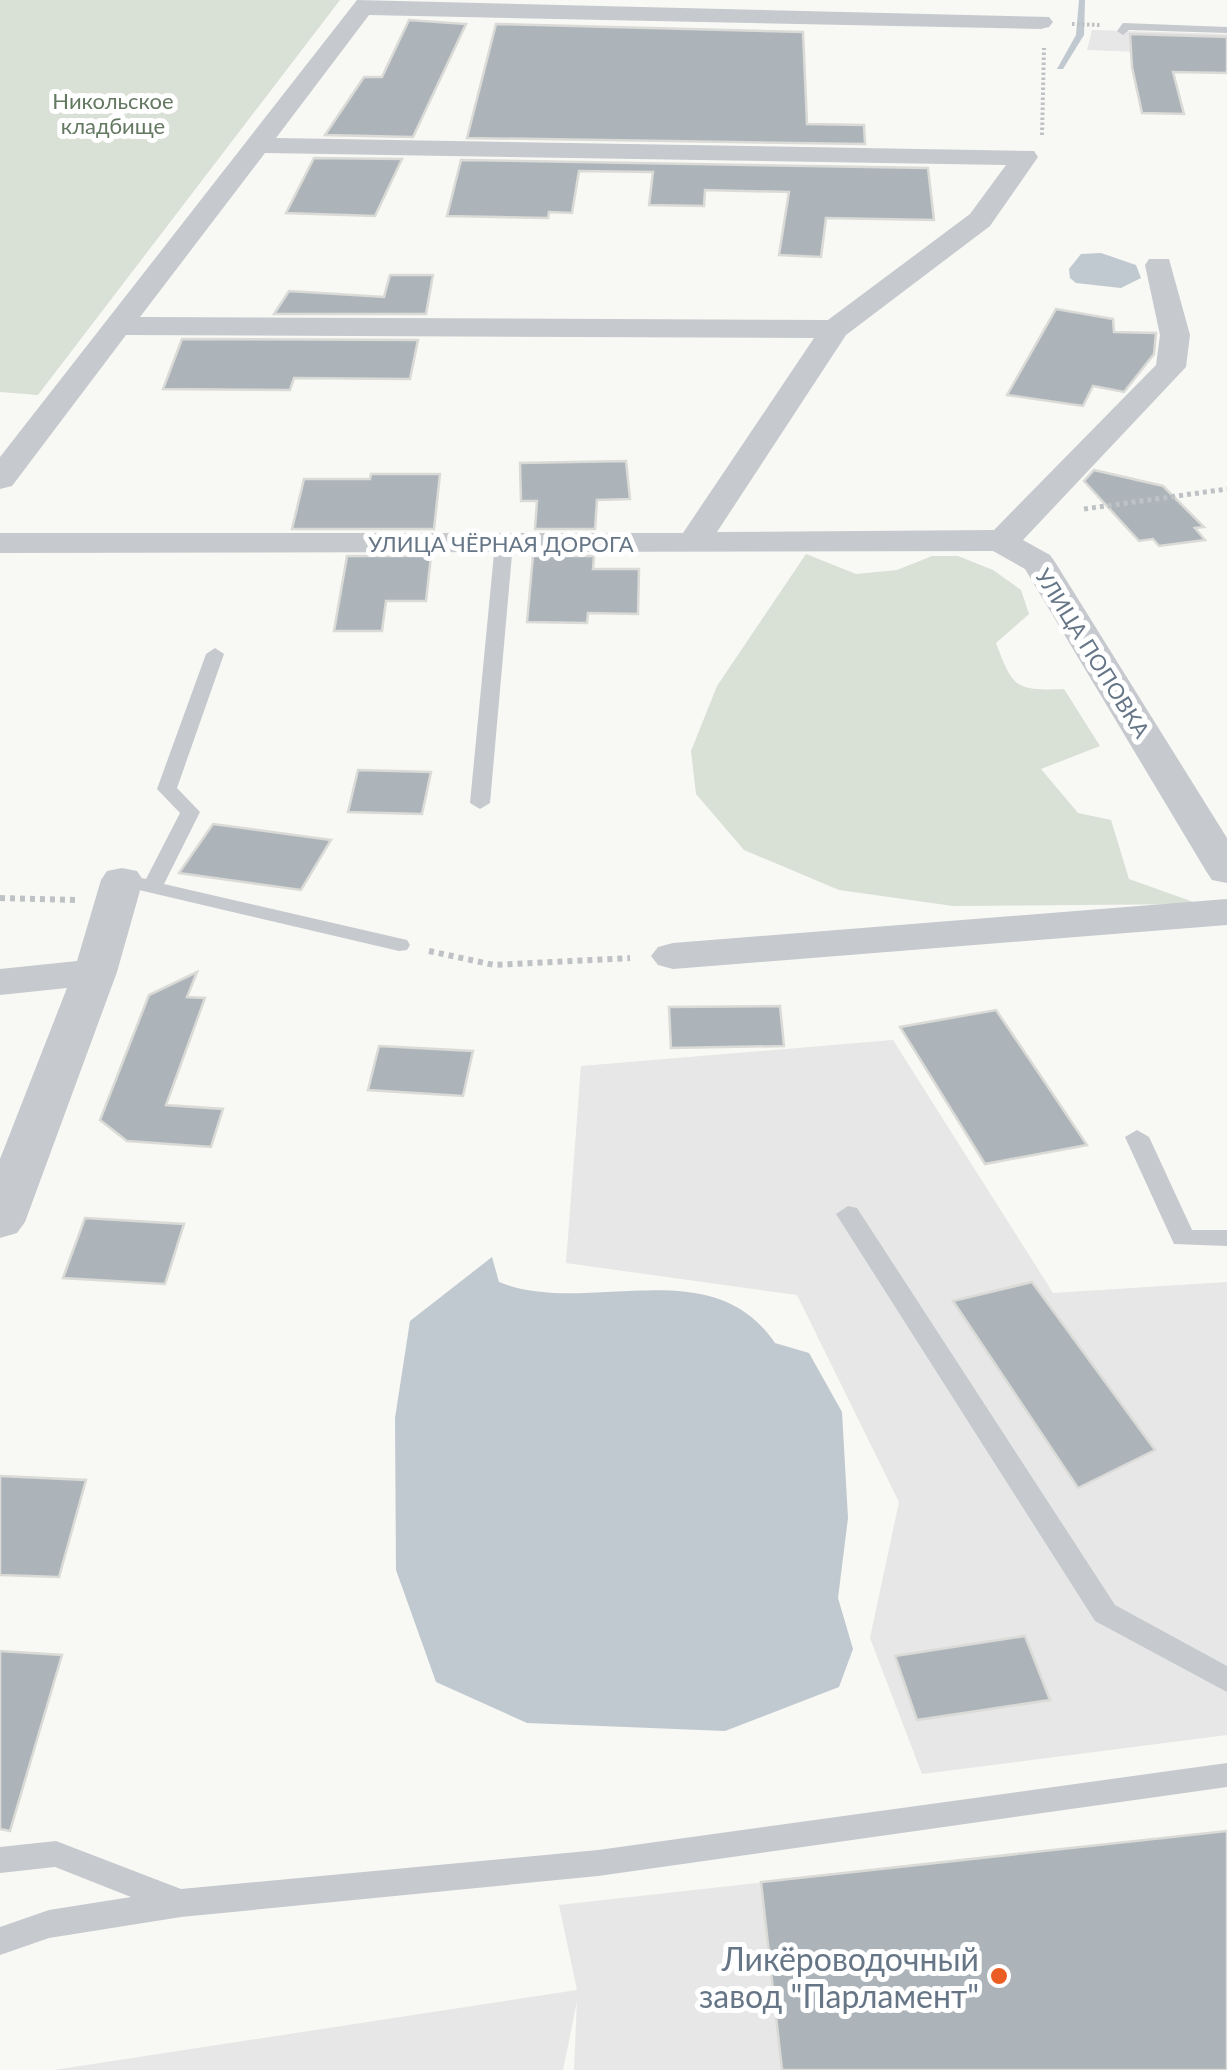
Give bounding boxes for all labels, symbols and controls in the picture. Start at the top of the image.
park label: Никольское кладбище [52,87,174,139]
street label: УЛИЦА ЧЁРНАЯ ДОРОГА [368,530,634,557]
street label: УЛИЦА ПОПОВКА [1030,563,1156,743]
place label: Ликёроводочный завод "Парламент" [699,1939,979,2015]
marker: Ликёроводочный завод "Парламент" [988,1965,1010,1987]

